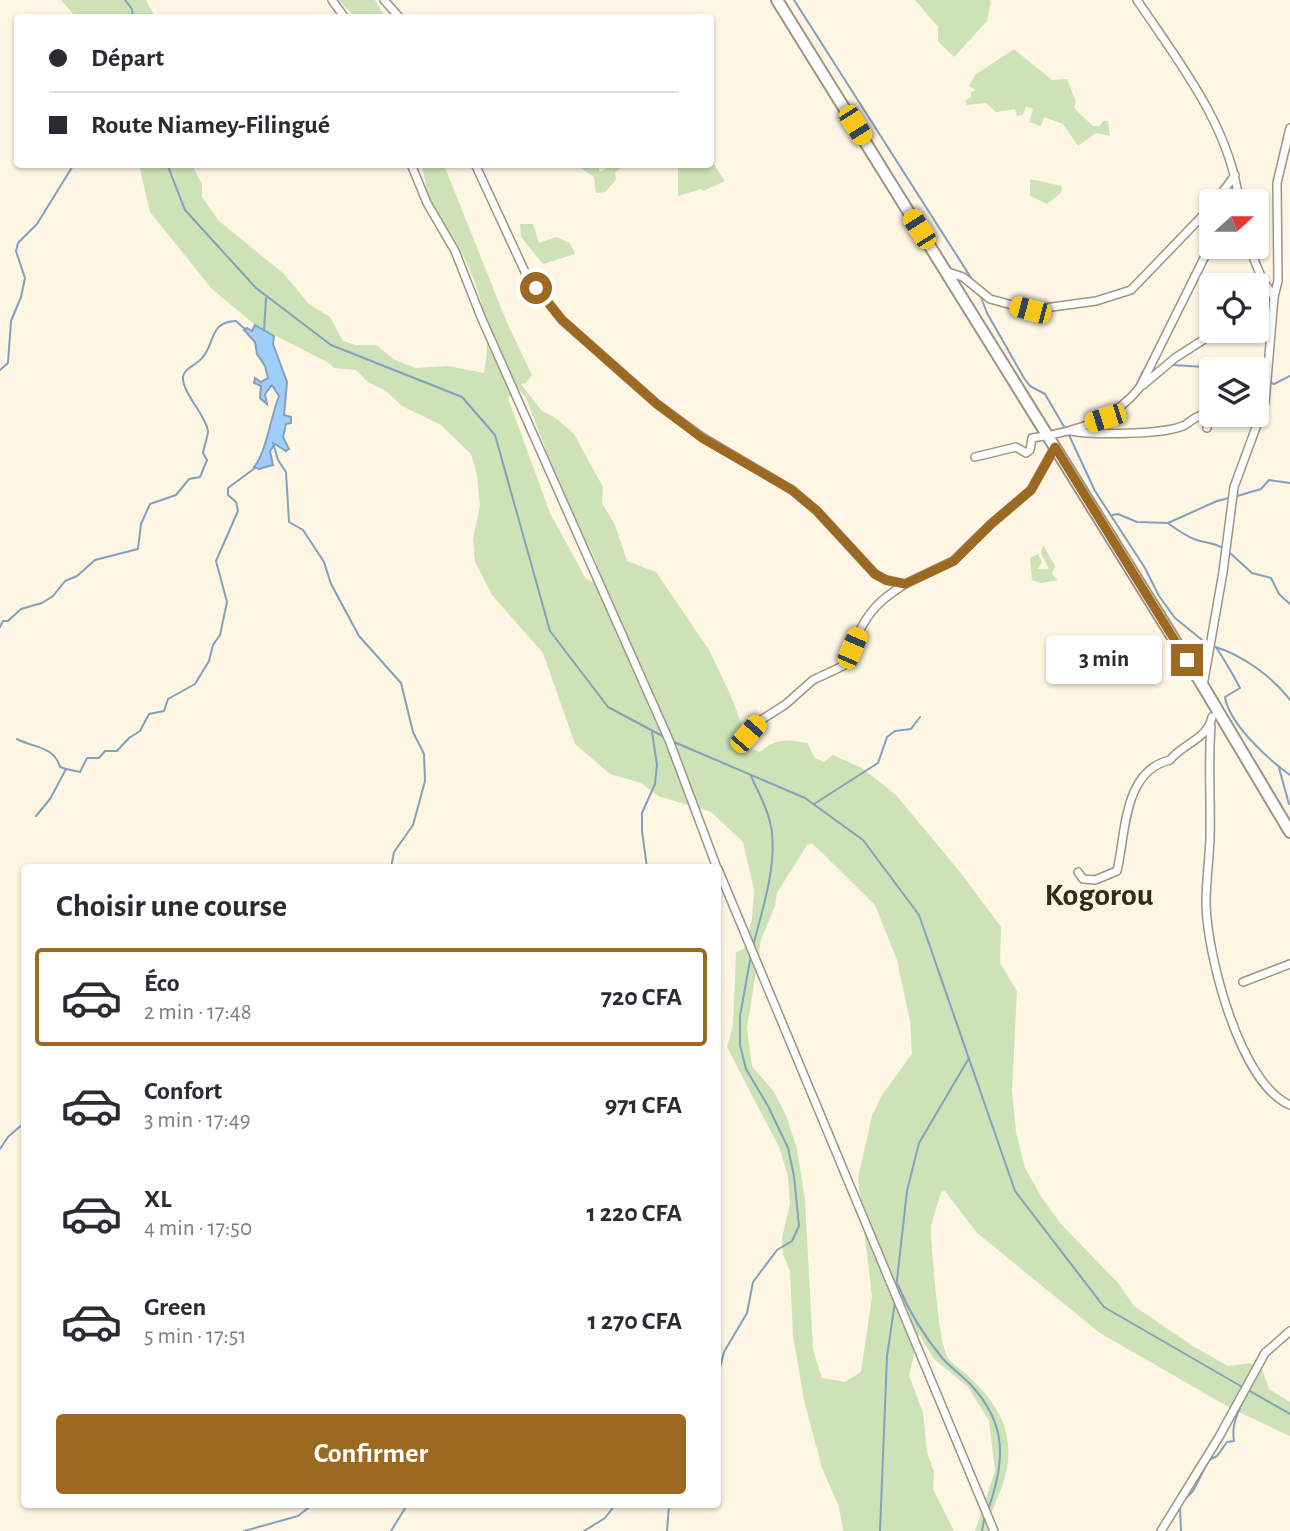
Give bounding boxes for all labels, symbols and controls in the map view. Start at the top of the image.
text: Départ [91,45,164,71]
car [835,102,876,148]
text: Route Niamey-Filingué [91,112,330,138]
north arrow [1199,189,1269,259]
map controls [1199,189,1269,427]
car [899,206,940,252]
route start [520,272,552,304]
button: locate [1199,273,1269,343]
car [1007,294,1054,326]
button: layers [1199,357,1269,427]
car [1082,402,1129,434]
car [835,625,870,671]
callout: 3 min [1047,636,1162,684]
route end [1171,644,1203,676]
text: 3 min [1079,648,1129,671]
car [727,711,770,757]
district label: Kogorou [1045,879,1154,911]
text: Choisir une course [56,890,287,922]
icon: car [60,966,123,1029]
text: Éco [144,970,180,996]
text: 720 CFA [601,984,682,1010]
text: 2 min · 17:48 [144,1001,252,1024]
icon: car [60,1074,123,1137]
text: Confort [144,1078,222,1104]
text: 971 CFA [605,1092,682,1118]
text: 3 min · 17:49 [144,1109,251,1132]
icon: car [60,1182,123,1245]
text: XL [144,1186,171,1212]
text: 1 220 CFA [587,1200,682,1226]
text: 4 min · 17:50 [144,1217,252,1240]
icon: car [60,1290,123,1353]
text: Green [144,1294,206,1320]
text: 1 270 CFA [588,1308,682,1334]
text: 5 min · 17:51 [144,1325,246,1348]
button: Confirmer [56,1414,686,1494]

